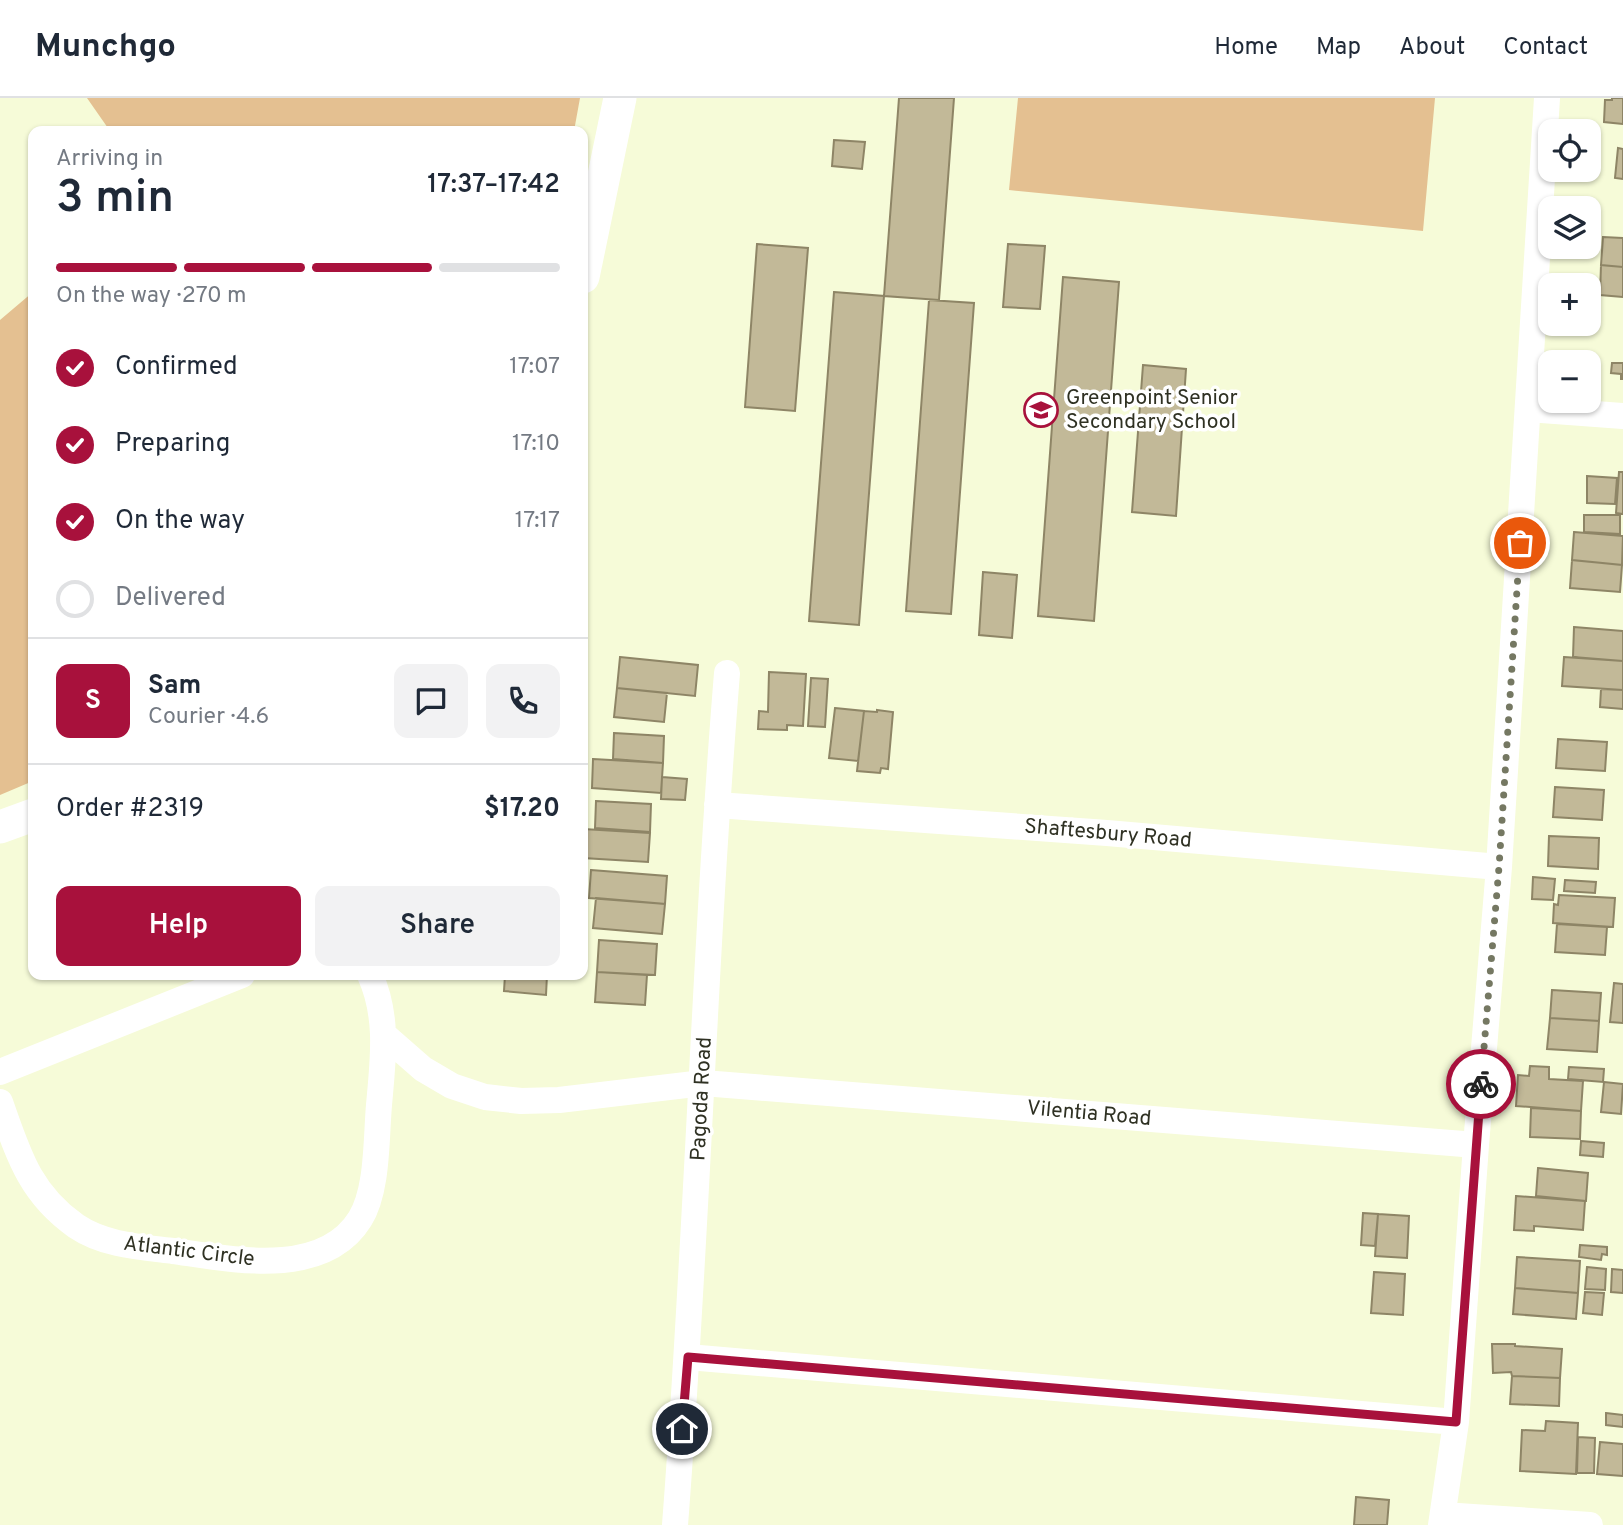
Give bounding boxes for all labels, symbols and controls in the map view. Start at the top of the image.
text: Munchgo [35,27,176,69]
text: Home [1214,33,1278,63]
text: Map [1316,33,1361,63]
text: About [1399,33,1465,63]
text: Contact [1503,33,1588,63]
map controls [1538,119,1601,413]
button: locate [1538,119,1601,182]
text: Arriving in [56,145,163,174]
text: 17:37–17:42 [427,169,560,202]
text: 3 min [56,170,174,229]
button: layers [1538,196,1601,259]
button: + [1538,273,1601,336]
text: On the way · 270 m [56,282,247,311]
icon: check [56,349,94,387]
button: − [1538,350,1601,413]
text: Confirmed [115,351,238,384]
text: 17:07 [509,353,560,382]
place label: Greenpoint Senior Secondary School [1066,385,1238,436]
school or university icon: Greenpoint Senior Secondary School [1022,391,1060,429]
icon: check [56,426,94,464]
text: Preparing [115,428,230,461]
text: 17:10 [512,430,560,459]
icon: check [56,503,94,541]
text: On the way [115,505,245,538]
text: 17:17 [515,507,560,536]
pin [1490,513,1550,573]
icon: bag [1501,524,1539,562]
text: Delivered [115,582,226,615]
button: chat [394,664,468,738]
button: phone [486,664,560,738]
text: Sam [148,670,201,703]
text: S [85,685,101,718]
text: Courier · 4.6 [148,703,269,732]
text: Order #2319 [56,793,204,826]
text: $17.20 [484,793,560,826]
street label: Shaftesbury Road [1023,813,1193,855]
button: Help [56,886,301,966]
button: Share [315,886,560,966]
street label: Pagoda Road [685,1036,719,1162]
courier [1446,1049,1516,1119]
icon: bike [1462,1065,1500,1103]
street label: Vilentia Road [1026,1095,1152,1133]
street label: Atlantic Circle [122,1231,256,1273]
pin [652,1399,712,1459]
icon: home [663,1410,701,1448]

